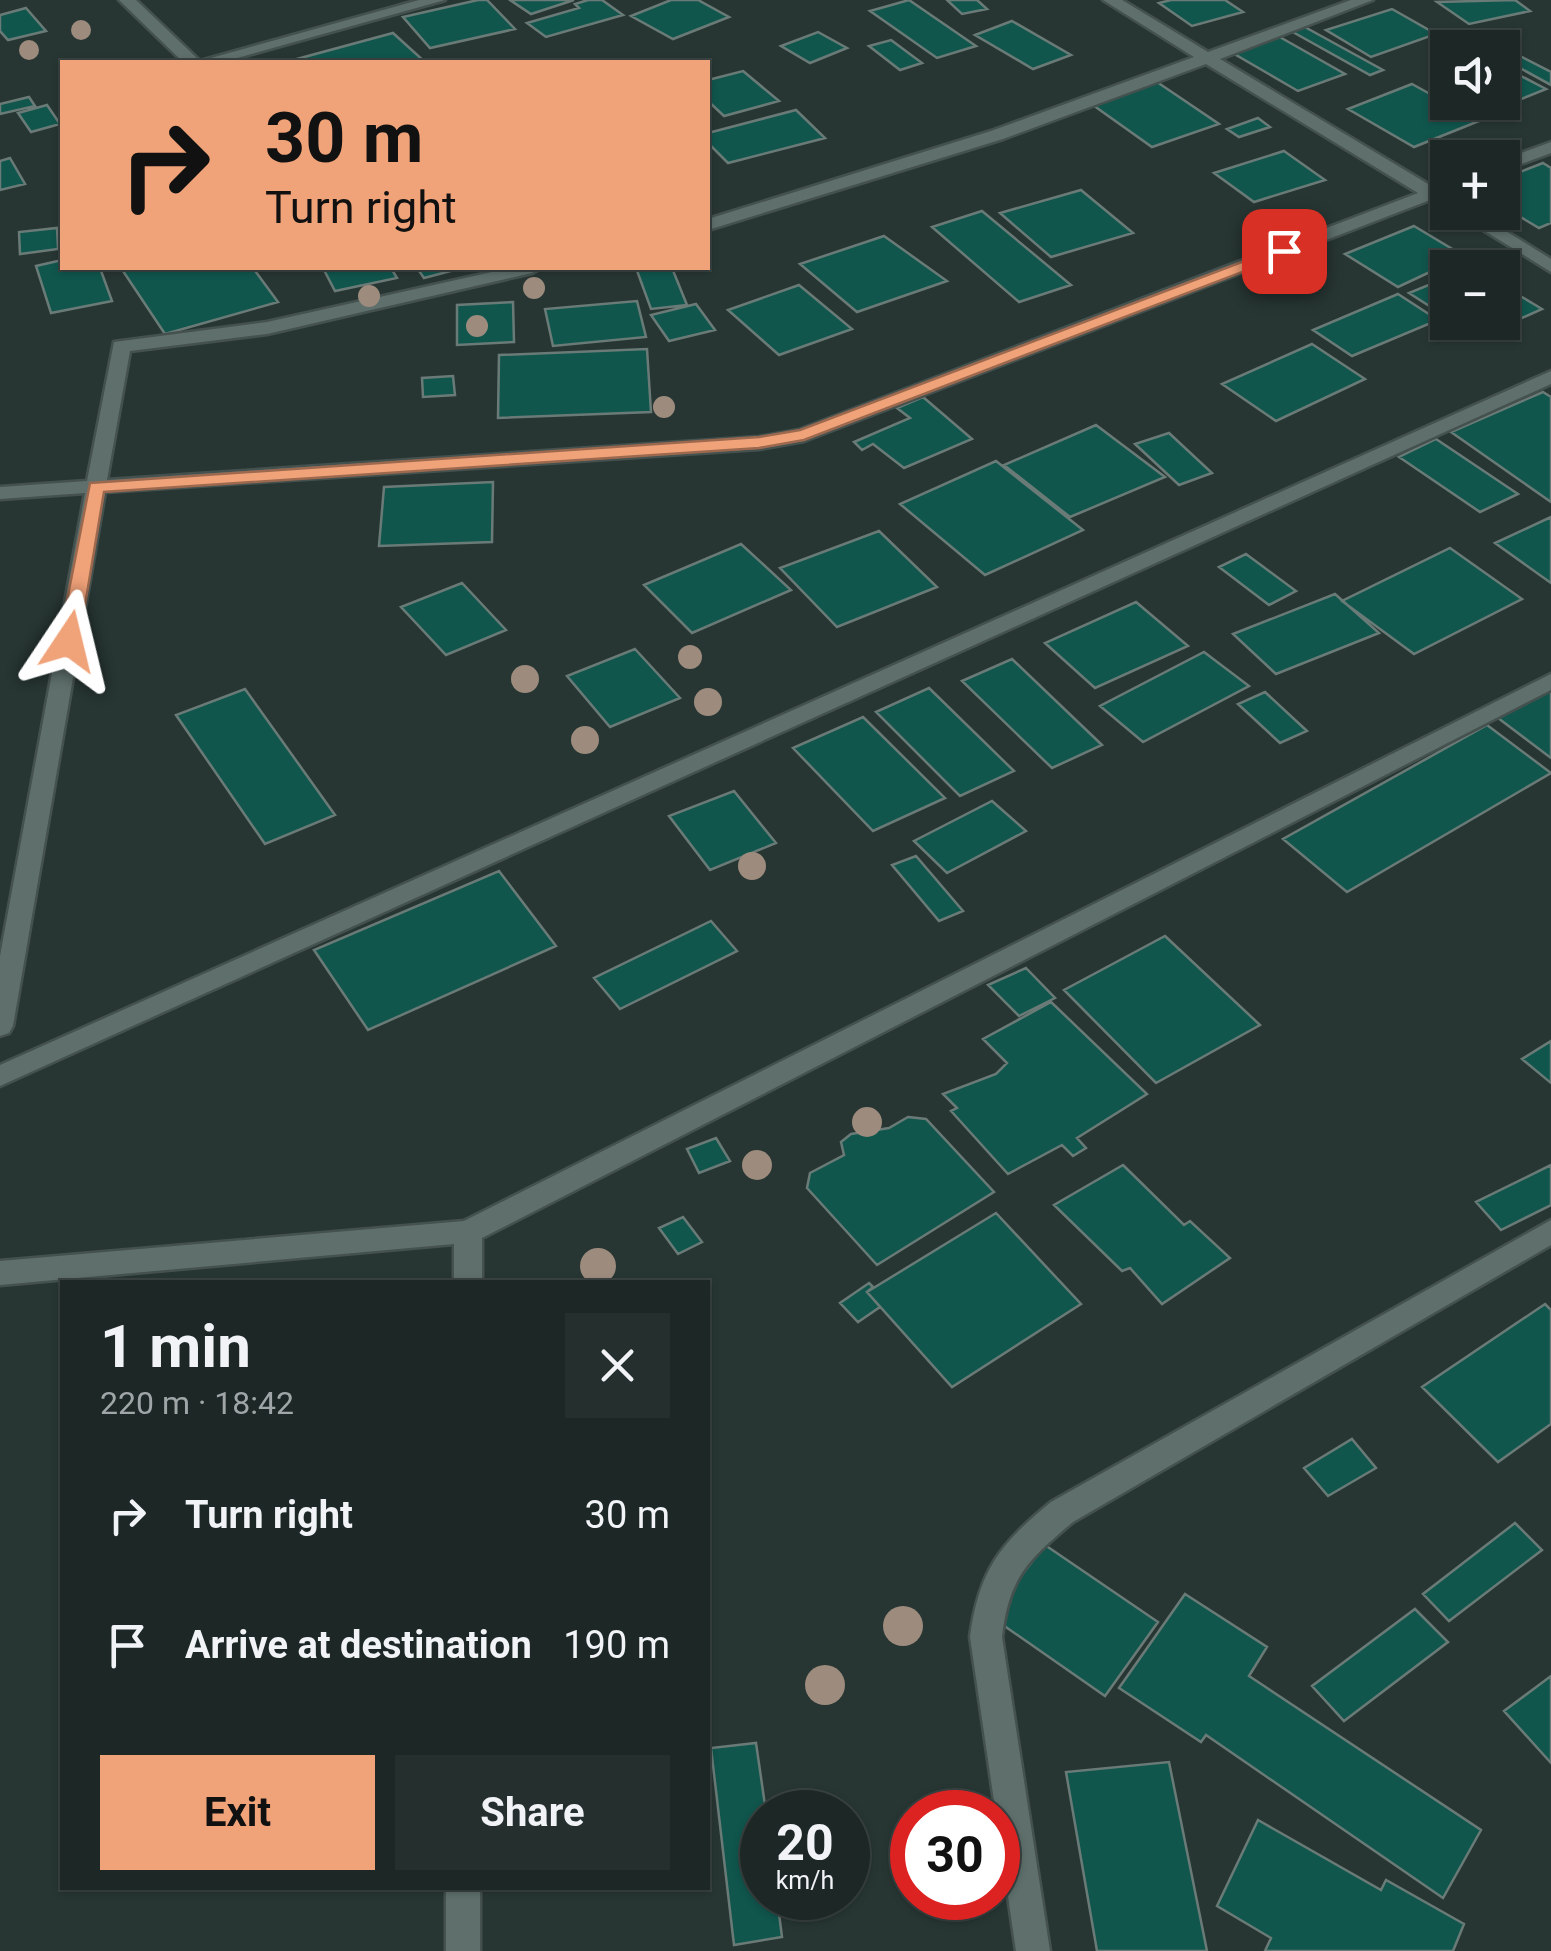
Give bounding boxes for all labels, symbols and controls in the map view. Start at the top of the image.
map controls [1430,30,1520,340]
button: sound [1430,30,1520,120]
text: 30 m [265,97,423,179]
icon: right [100,100,230,230]
button: + [1430,140,1520,230]
text: Turn right [265,181,457,234]
pin [1242,209,1327,294]
icon: arrive [1257,224,1312,279]
button: − [1430,250,1520,340]
position arrow [17,589,121,693]
text: 1 min [100,1311,251,1382]
button: close [565,1313,670,1418]
text: 220 m · 18:42 [100,1384,294,1422]
icon: right [100,1488,155,1543]
text: Turn right [185,1493,353,1537]
text: 30 m [585,1493,670,1537]
icon: arrive [100,1618,155,1673]
text: Arrive at destination [185,1623,532,1667]
text: 190 m [563,1623,670,1667]
button: Exit [100,1755,375,1870]
button: Share [395,1755,670,1870]
speed limit sign: 30 [890,1790,1020,1920]
text: 20 [776,1814,834,1872]
text: km/h [776,1866,834,1895]

